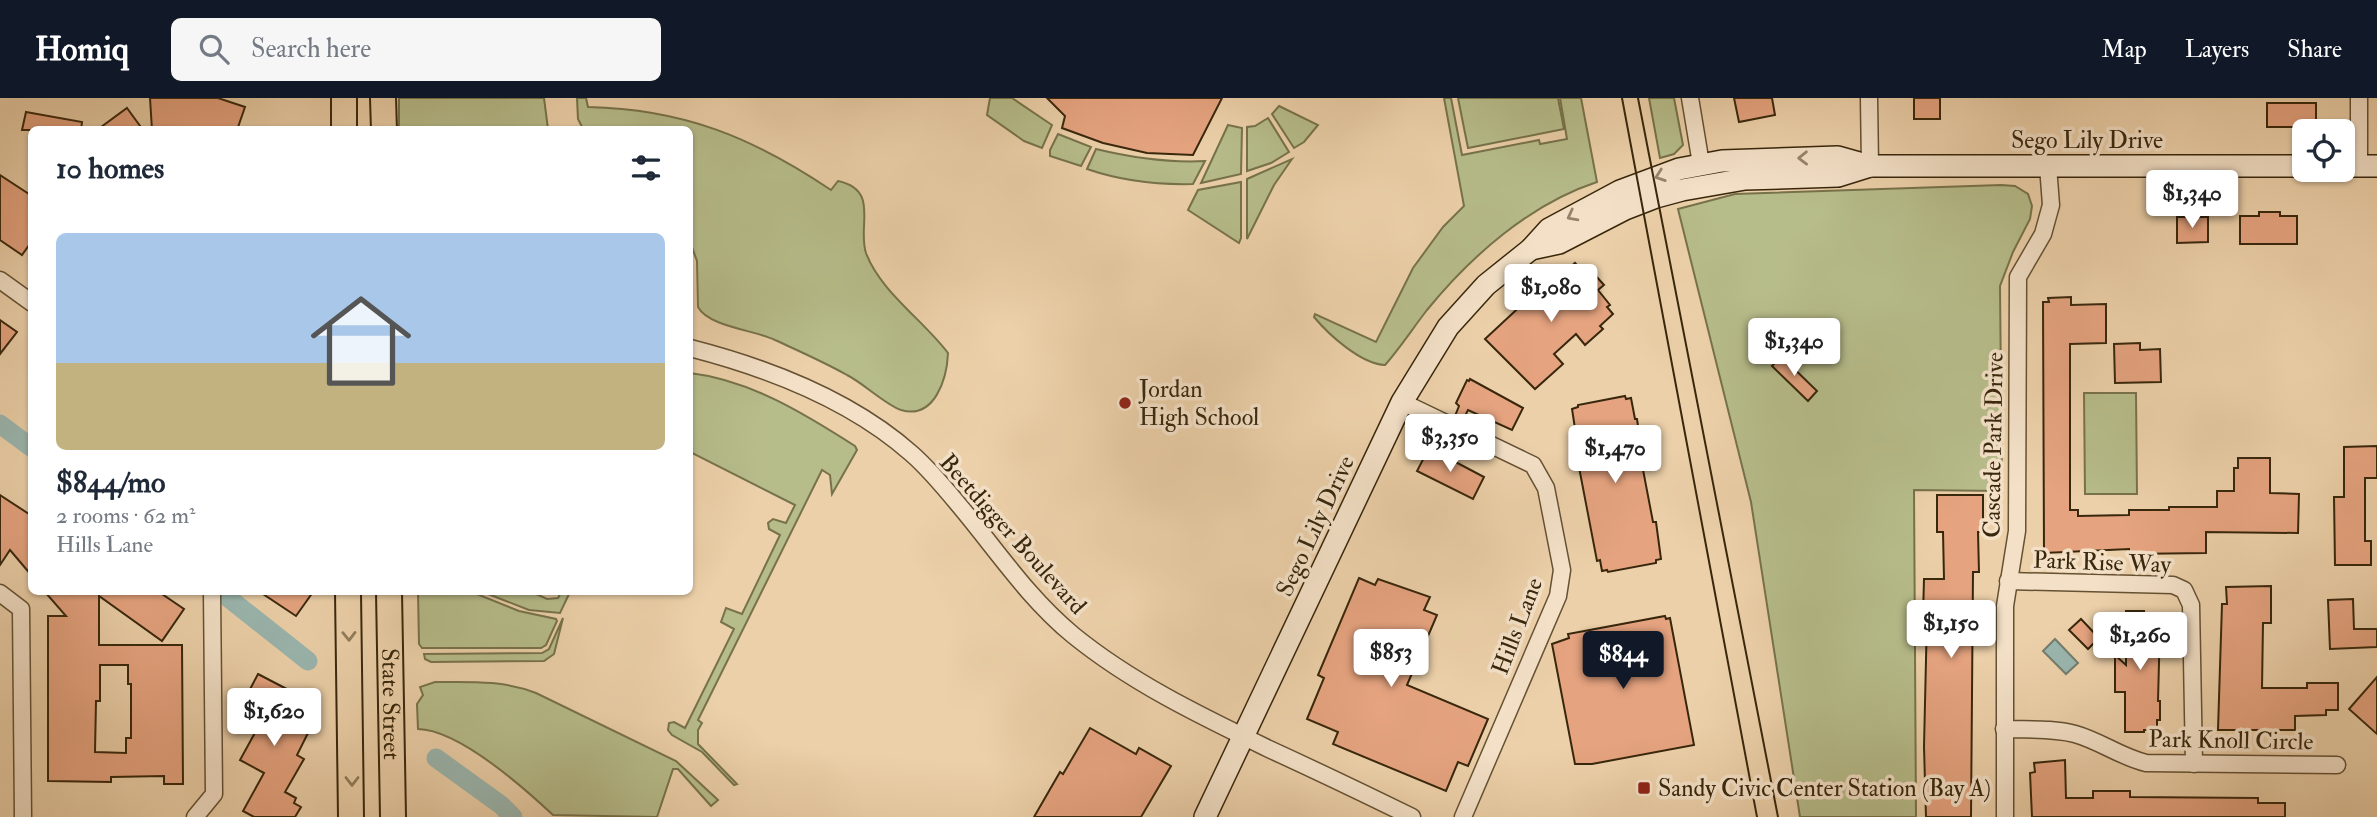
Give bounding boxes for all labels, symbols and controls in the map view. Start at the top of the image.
search box [171,18,661,81]
text: Homiq [35,29,129,70]
icon: search [195,30,233,68]
text: Search here [251,33,371,65]
text: Map [2102,34,2147,65]
text: Layers [2185,34,2249,65]
text: Share [2287,34,2342,65]
map controls [2292,119,2355,182]
button: locate [2292,119,2355,182]
street label: Sego Lily Drive [2011,125,2163,156]
icon: filters [627,149,665,187]
text: 10 homes [56,150,164,187]
one-way arrow [1797,151,1808,166]
one-way arrow [1655,168,1667,182]
pin: $1,340 [2135,170,2249,230]
text: $1,340 [2162,178,2222,207]
one-way arrow [1567,207,1580,221]
pin: $1,080 [1494,264,1608,324]
text: $1,080 [1520,272,1582,301]
icon: home [298,278,424,404]
pin: $1,340 [1737,318,1851,378]
text: $1,340 [1764,326,1824,355]
street label: Cascade Park Drive [1976,352,2011,538]
place label: Jordan High School [1138,374,1259,433]
marker: Jordan High School [1117,395,1133,411]
pin: $3,350 [1393,414,1507,474]
text: $3,350 [1421,422,1479,451]
pin: $1,470 [1558,426,1672,485]
text: $1,470 [1584,433,1646,462]
street label: Beetdigger Boulevard [932,447,1093,621]
street label: Sego Lily Drive [1269,451,1362,602]
text: $844/mo [56,464,165,501]
text: 2 rooms · 62 m² [56,501,195,530]
text: Hills Lane [56,530,153,559]
street label: Park Rise Way [2032,545,2172,580]
street label: Hills Lane [1485,573,1550,679]
pin: $1,150 [1894,601,2008,660]
text: $1,150 [1923,608,1979,637]
pin: $1,260 [2083,612,2197,672]
text: $1,260 [2109,620,2171,649]
pin: $853 [1350,630,1432,689]
one-way arrow [341,631,357,642]
pin: $844 [1582,632,1664,691]
text: $853 [1370,637,1412,666]
text: $844 [1599,639,1647,668]
street label: State Street [374,648,407,760]
pin: $1,620 [217,688,331,748]
text: $1,620 [243,696,305,725]
street label: Park Knoll Circle [2148,724,2314,757]
place label: Sandy Civic Center Station (Bay A) [1658,773,1991,804]
one-way arrow [344,776,360,786]
marker: Sandy Civic Center Station (Bay A) [1636,780,1652,796]

